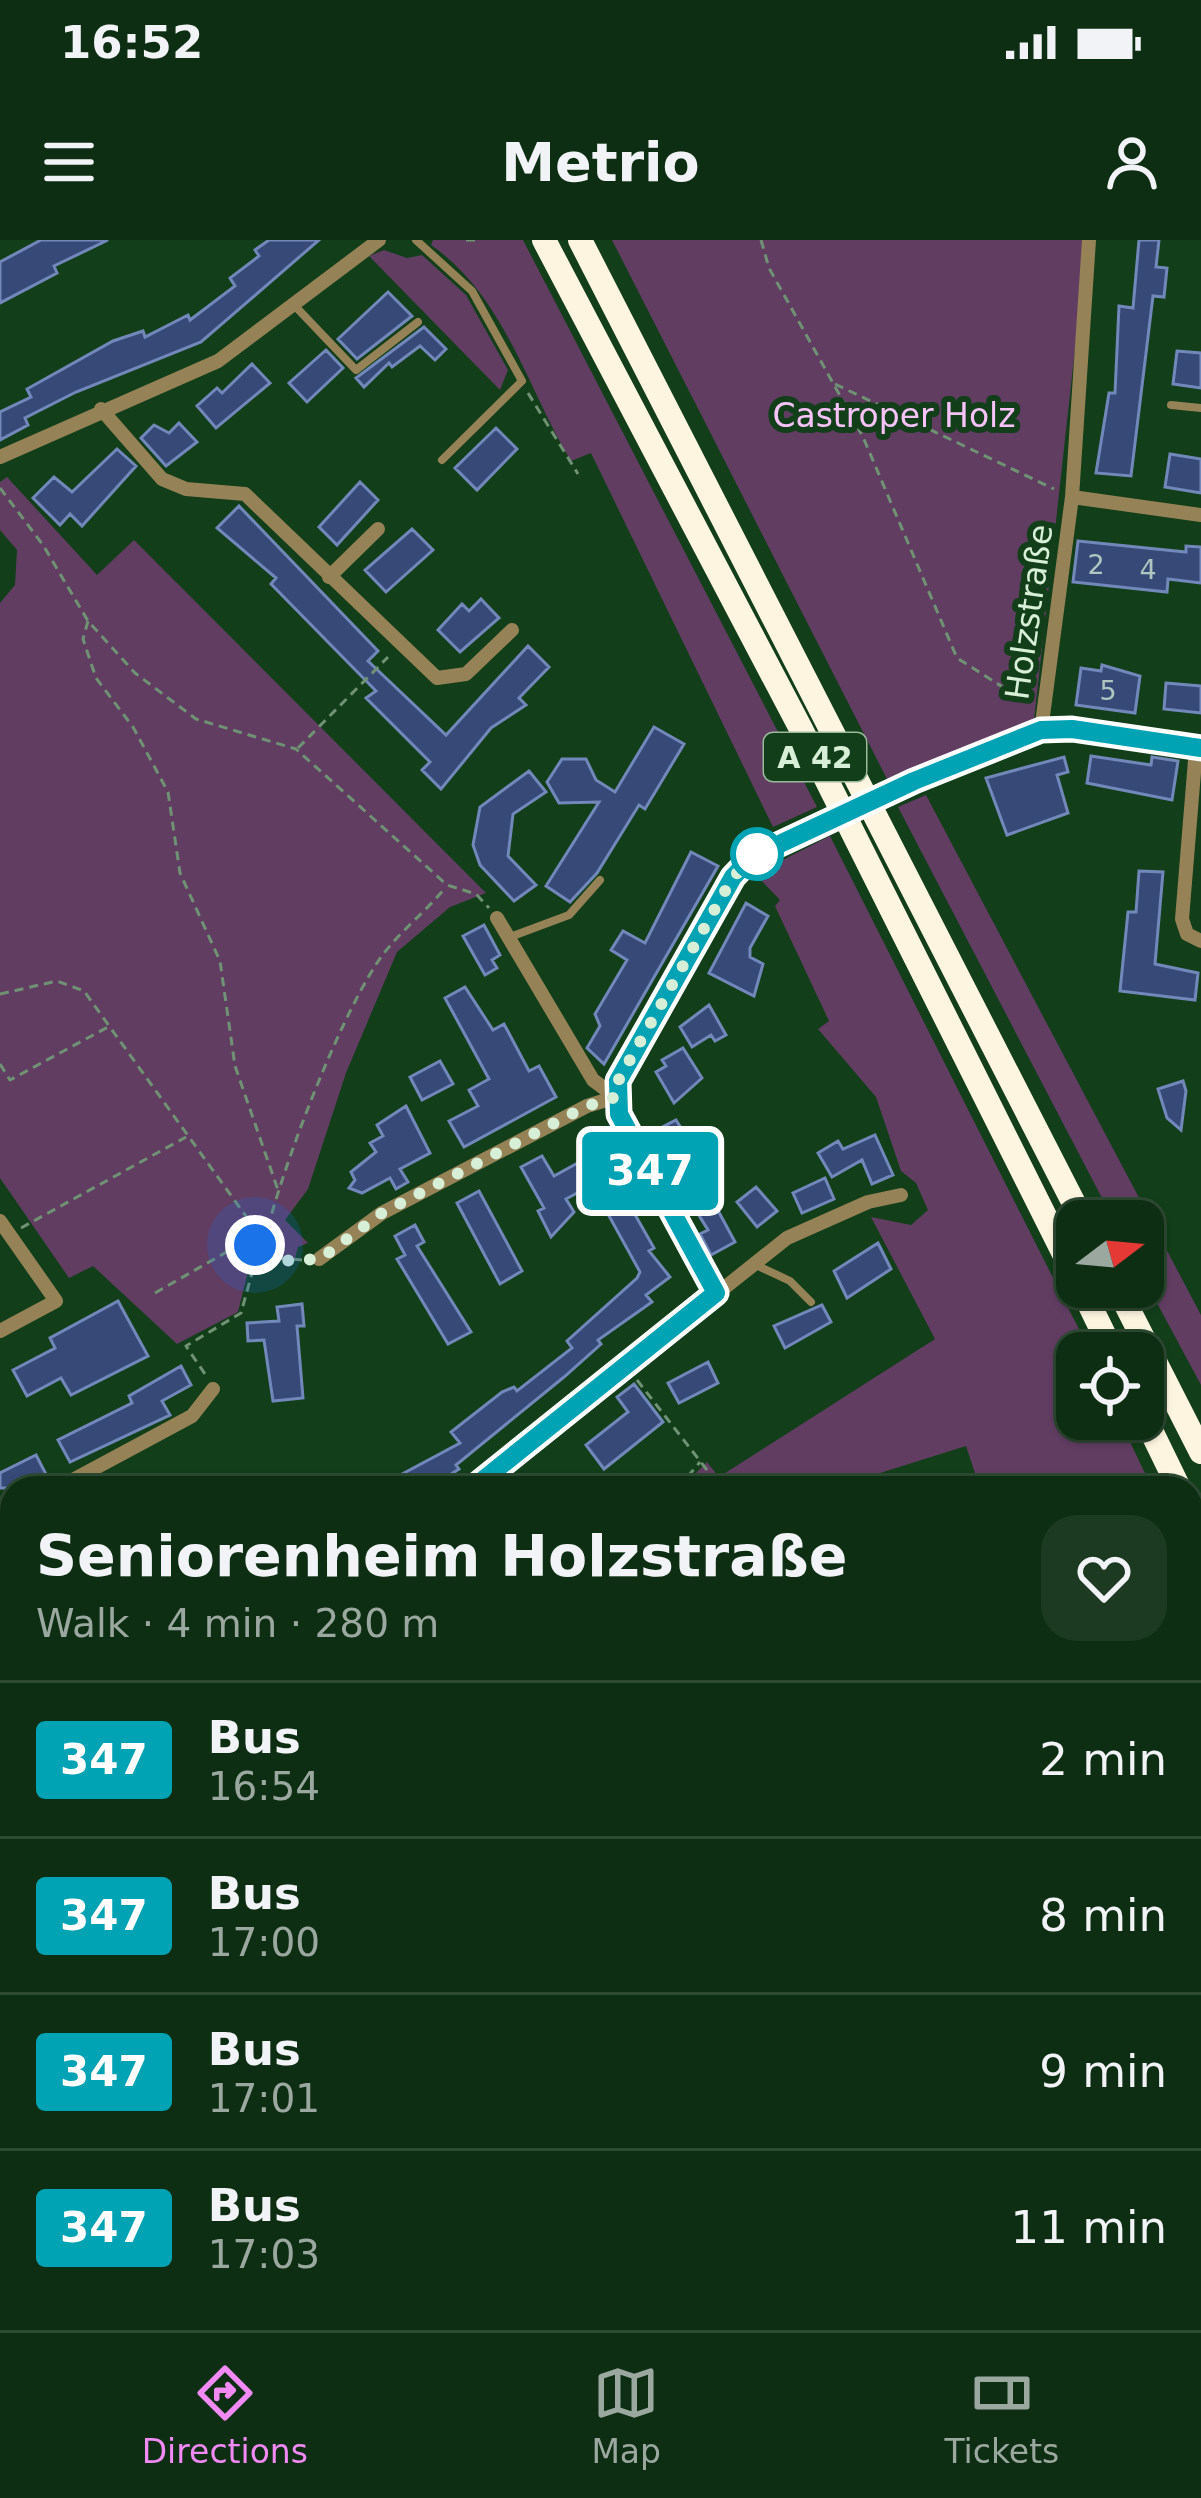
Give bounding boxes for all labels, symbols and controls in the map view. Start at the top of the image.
text: 16:52 [60,16,203,69]
icon: menu [36,129,102,195]
icon: person [1099,129,1165,195]
text: Metrio [501,131,700,194]
park label: Castroper Holz [772,396,1016,435]
street label: Holzstraße [997,522,1061,702]
house number: 2 [1087,549,1105,580]
house number: 4 [1139,554,1157,585]
house number: 5 [1099,675,1117,706]
road number: A 42 [764,733,866,781]
unlabelled marker [732,829,782,879]
line badge: 347 [581,1132,719,1210]
text: 347 [606,1146,694,1195]
north arrow [1056,1200,1164,1308]
map controls [1056,1200,1164,1440]
your location [225,1215,285,1275]
button: locate [1056,1332,1164,1440]
button: heart [1041,1515,1167,1641]
text: Seniorenheim Holzstraße [36,1523,847,1589]
text: Walk · 4 min · 280 m [36,1601,439,1646]
text: Bus [208,1711,301,1764]
text: 2 min [1039,1733,1167,1786]
text: 347 [60,1735,148,1784]
text: 16:54 [208,1764,320,1809]
text: Bus [208,1867,301,1920]
text: 8 min [1039,1889,1167,1942]
text: 347 [60,1891,148,1940]
text: 17:00 [208,1920,320,1965]
text: Bus [208,2023,301,2076]
text: 9 min [1039,2045,1167,2098]
text: 347 [60,2047,148,2096]
text: 17:01 [208,2076,320,2121]
text: Bus [208,2179,301,2232]
text: 11 min [1011,2201,1167,2254]
text: 347 [60,2203,148,2252]
text: 17:03 [208,2232,320,2277]
tab: Directions [142,2360,308,2471]
tab: Map [591,2360,661,2471]
tab: Tickets [944,2360,1059,2471]

